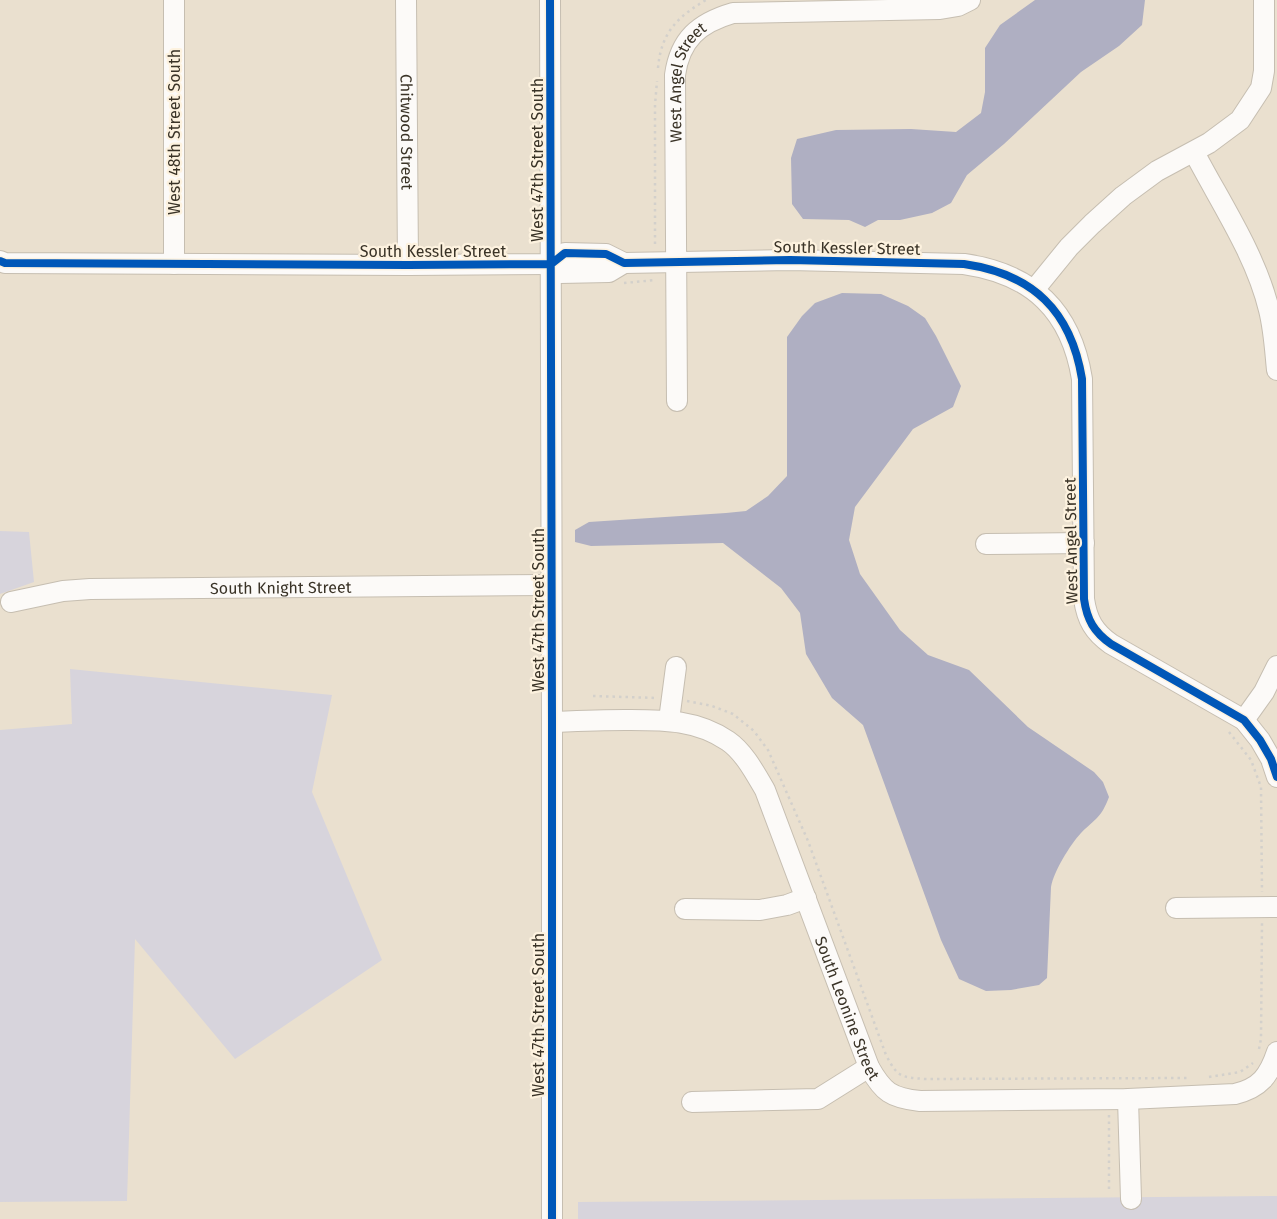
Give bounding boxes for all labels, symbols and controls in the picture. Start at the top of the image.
street label: West Angel Street [665,17,710,143]
street label: West 48th Street South [165,49,184,215]
street label: Chitwood Street [397,74,417,190]
street label: West 47th Street South [528,78,547,242]
street label: South Kessler Street [774,237,921,259]
street label: South Kessler Street [360,242,507,261]
street label: West Angel Street [1060,477,1082,605]
street label: West 47th Street South [529,528,548,692]
street label: South Knight Street [210,577,352,597]
street label: West 47th Street South [529,933,548,1097]
street label: South Leonine Street [811,934,884,1084]

